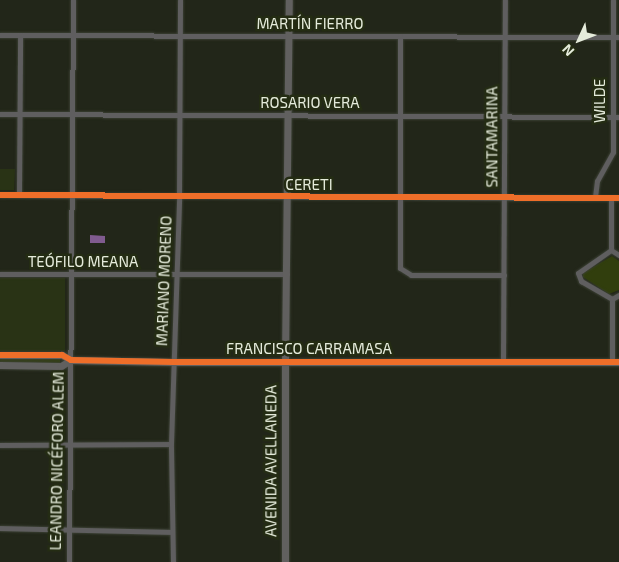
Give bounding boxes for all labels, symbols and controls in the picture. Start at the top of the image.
street label: MARTÍN FIERRO [256,15,364,33]
north arrow [554,15,604,65]
text: N [558,41,577,60]
street label: WILDE [591,79,609,123]
street label: SANTAMARINA [483,86,501,188]
street label: ROSARIO VERA [260,94,360,112]
street label: CERETI [285,176,333,194]
street label: MARIANO MORENO [153,216,175,346]
street label: TEÓFILO MEANA [28,253,138,271]
street label: FRANCISCO CARRAMASA [226,340,392,358]
street label: LEANDRO NICÉFORO ALEM [46,371,68,551]
street label: AVENIDA AVELLANEDA [262,385,280,537]

